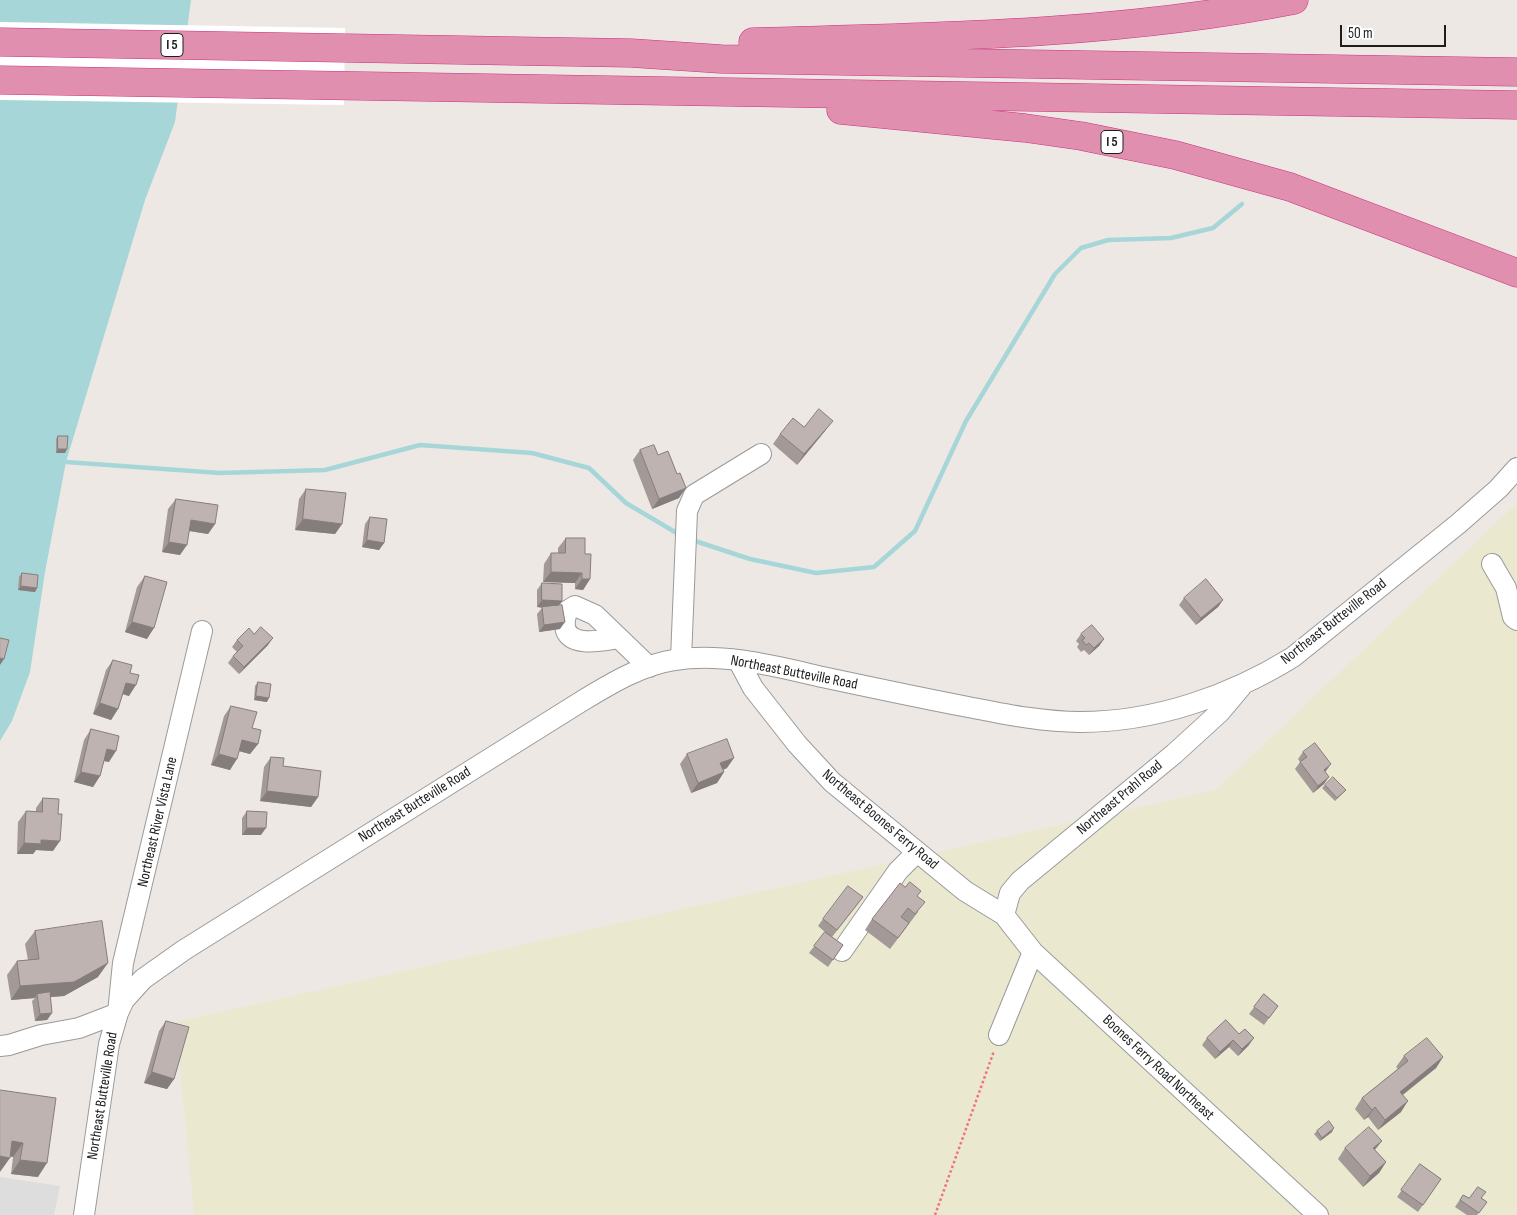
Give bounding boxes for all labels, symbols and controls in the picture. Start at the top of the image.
scale bar [1342,15,1448,47]
text: 50 m [1348,24,1373,43]
road number: I 5 [161,34,183,56]
road number: I 5 [1101,130,1123,154]
street label: Northeast Butteville Road [1278,575,1390,669]
street label: Northeast Butteville Road [729,652,859,694]
street label: Northeast River Vista Lane [134,755,182,889]
street label: Northeast Prahl Road [1074,757,1166,839]
street label: Northeast Butteville Road [356,763,474,847]
street label: Northeast Boones Ferry Road [818,766,942,874]
street label: Boones Ferry Road Northeast [1098,1012,1218,1124]
street label: Northeast Butteville Road [84,1031,122,1161]

